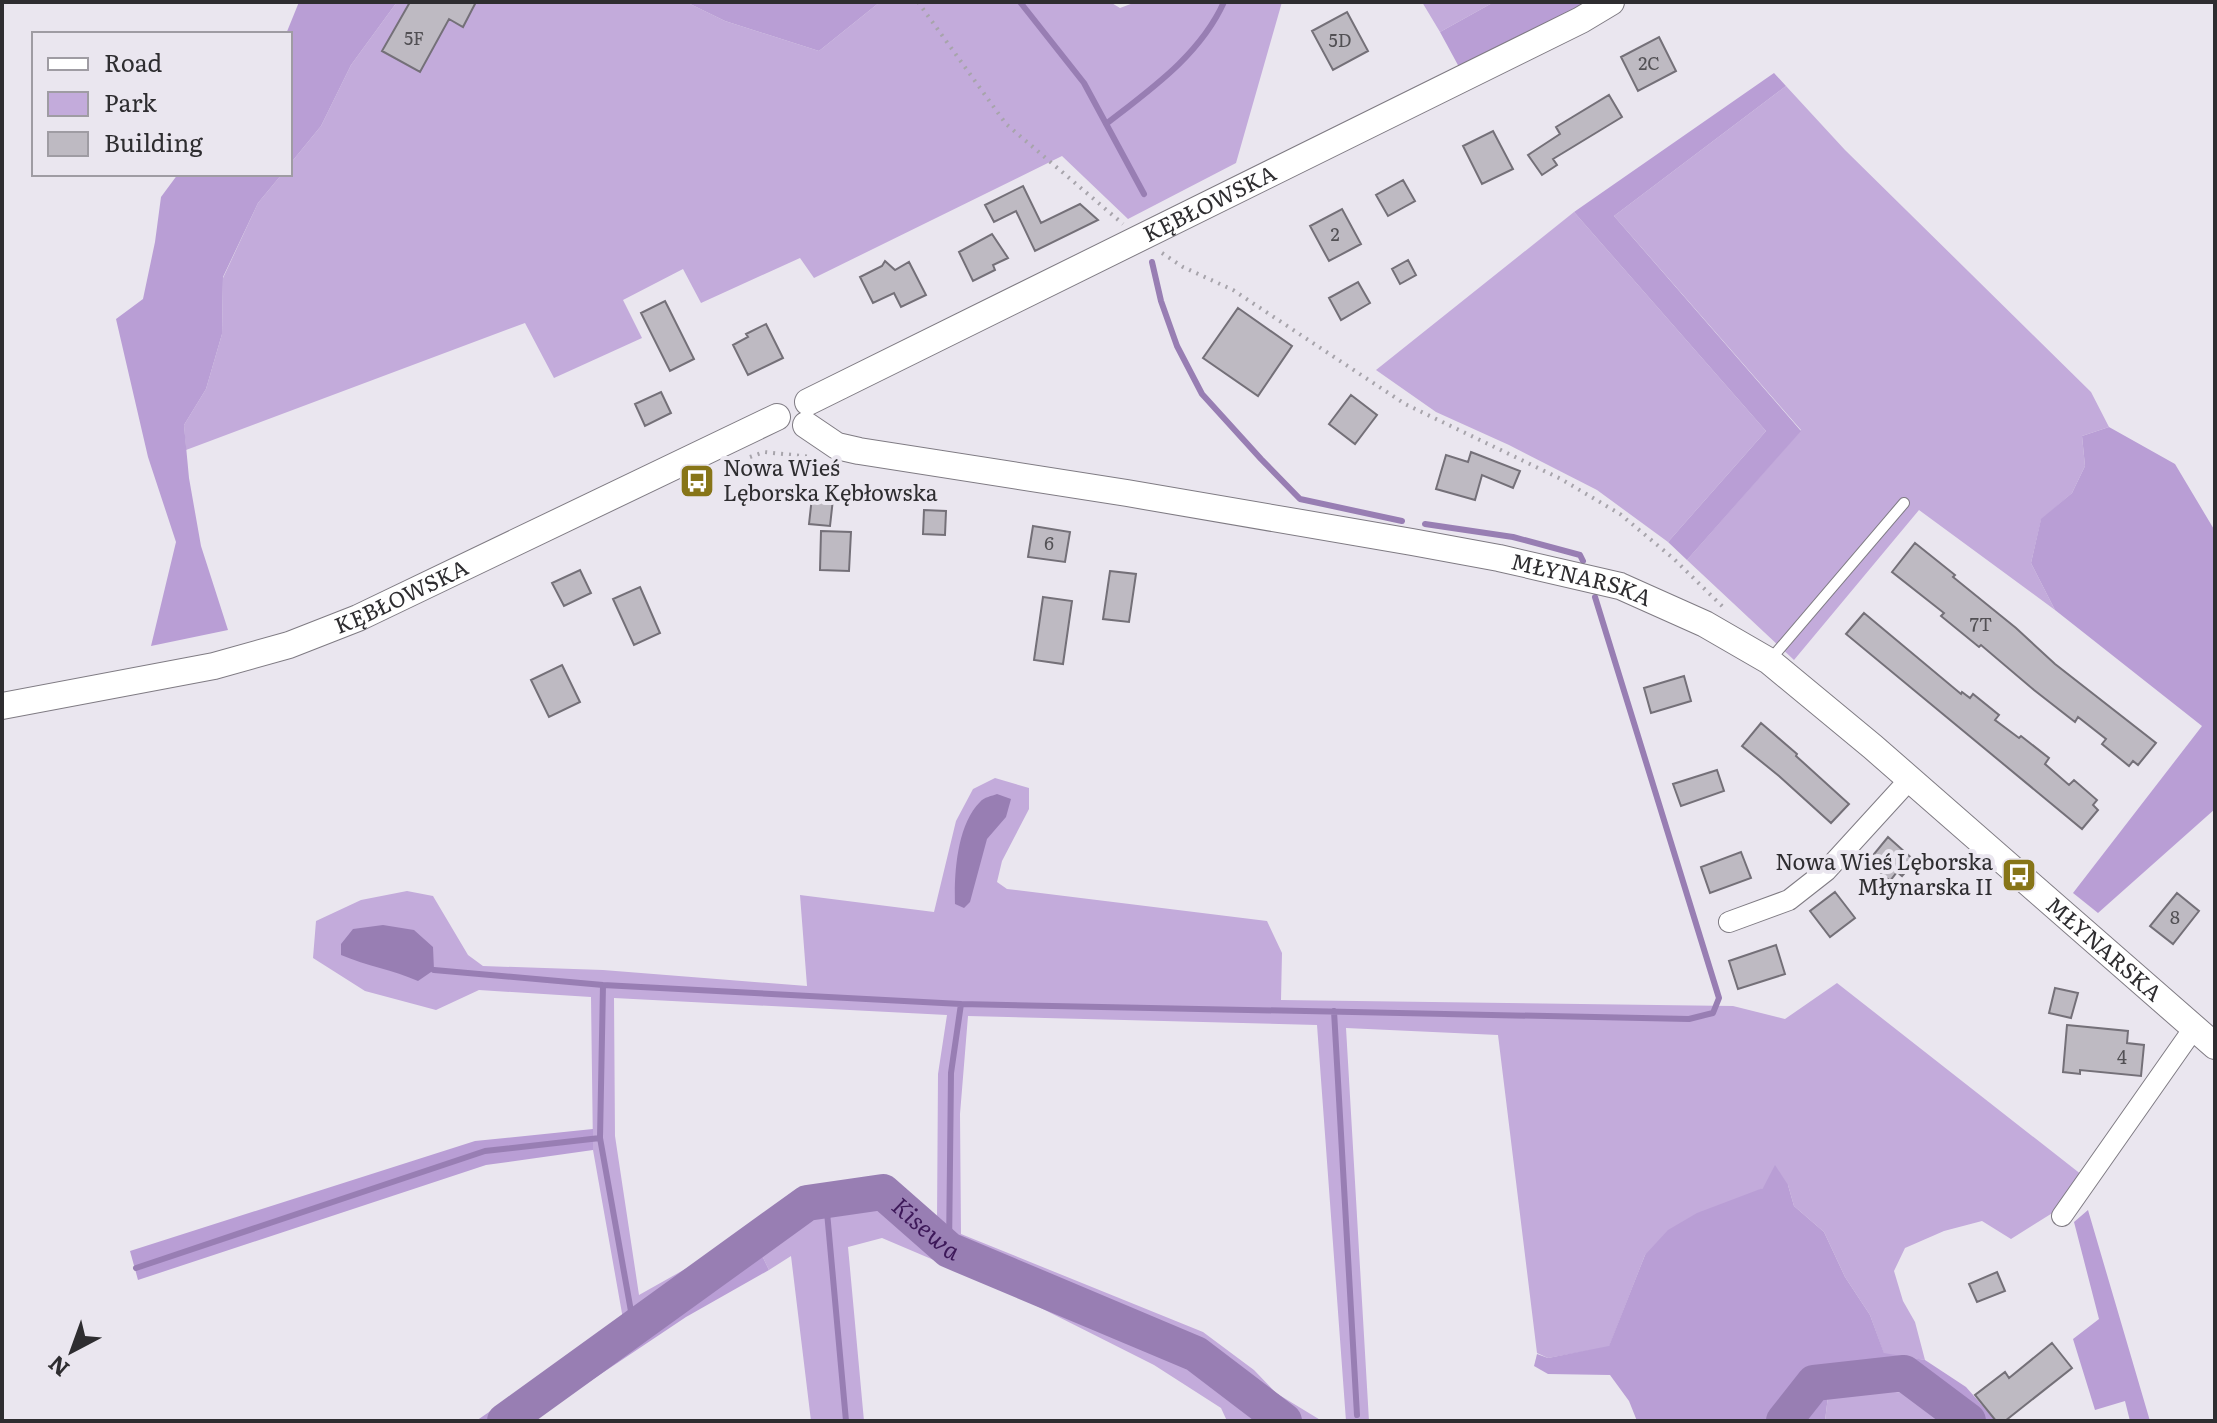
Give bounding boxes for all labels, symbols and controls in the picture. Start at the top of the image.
house number: 5F [404,24,424,51]
house number: 5D [1329,26,1351,53]
legend [32,32,292,176]
text: Road [104,44,163,79]
house number: 2C [1638,49,1660,76]
text: Park [104,84,157,119]
text: Building [104,124,203,159]
street label: KĘBŁOWSKA [1137,155,1281,249]
house number: 2 [1330,220,1340,247]
place label: Nowa Wieś Lęborska Kębłowska [723,450,938,508]
bus stop icon: Nowa Wieś Lęborska Kębłowska [678,462,716,500]
house number: 6 [1044,529,1054,556]
street label: MŁYNARSKA [1508,543,1658,613]
street label: KĘBŁOWSKA [329,550,473,641]
house number: 7T [1970,610,1992,637]
place label: Nowa Wieś Lęborska Młynarska II [1775,844,1993,902]
bus stop icon: Nowa Wieś Lęborska Młynarska II [2000,856,2038,894]
street label: MŁYNARSKA [2040,888,2170,1008]
house number: 8 [2170,903,2180,930]
house number: 4 [2117,1043,2127,1070]
water label: Kisewa [885,1188,966,1268]
north arrow [32,1311,112,1391]
text: N [40,1349,76,1386]

